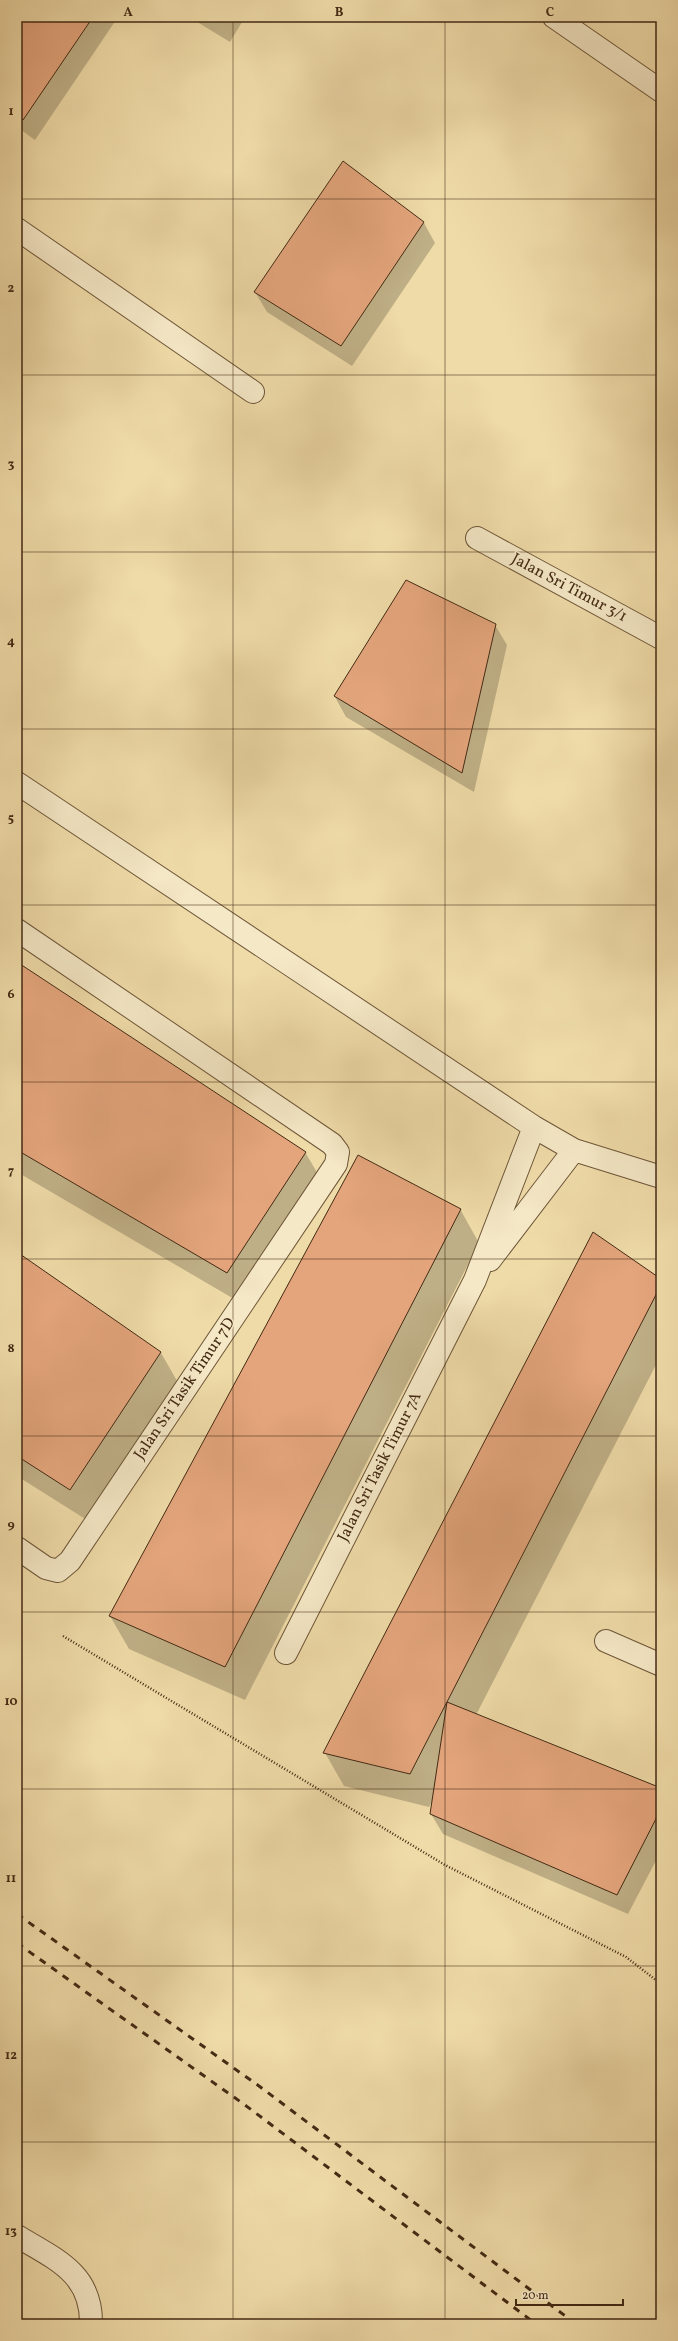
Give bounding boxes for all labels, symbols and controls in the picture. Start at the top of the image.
text: A [123,4,133,22]
text: B [335,4,344,22]
text: C [546,4,554,22]
text: 1 [8,103,14,121]
text: 2 [8,280,15,298]
text: 3 [8,456,15,474]
street label: Jalan Sri Timur 3/1 [507,548,631,628]
text: 4 [7,633,15,651]
text: 5 [8,810,14,828]
text: 6 [7,986,15,1004]
text: 7 [8,1163,14,1181]
street label: Jalan Sri Tasik Timur 7D [129,1313,241,1464]
text: 8 [7,1340,15,1358]
street label: Jalan Sri Tasik Timur 7A [333,1388,427,1546]
text: 9 [7,1516,15,1534]
text: 10 [4,1693,18,1711]
text: 11 [6,1870,16,1888]
text: 12 [5,2047,17,2065]
text: 13 [5,2223,17,2241]
scale bar [516,2281,623,2307]
text: 20 m [522,2288,549,2304]

